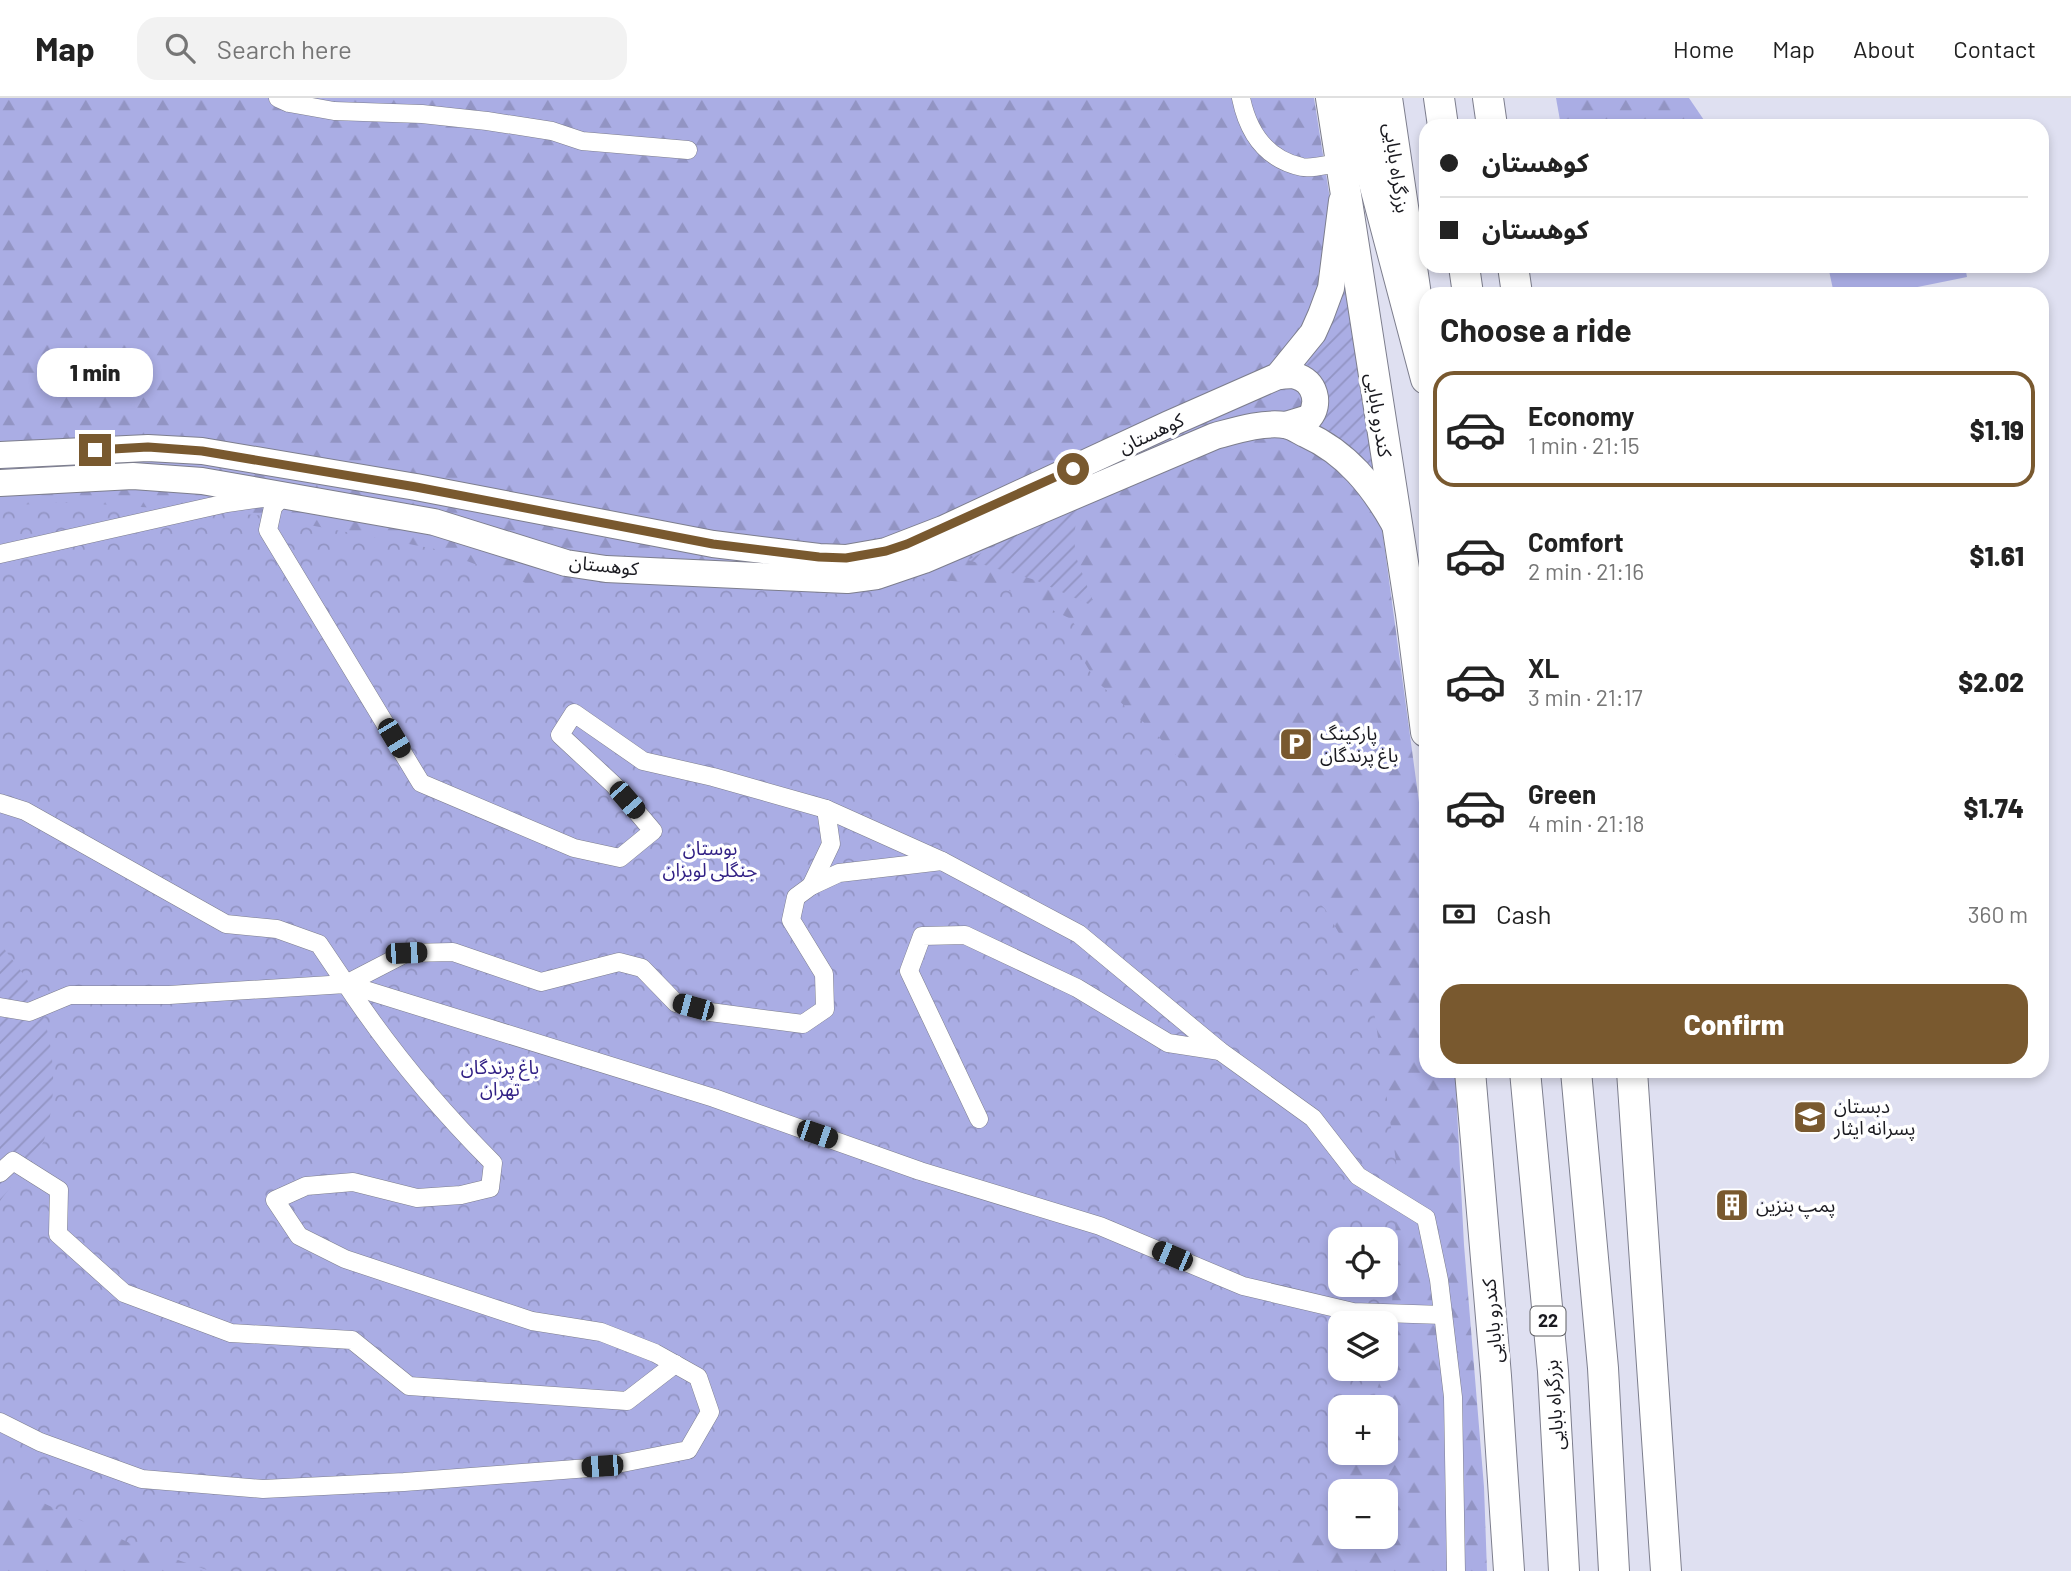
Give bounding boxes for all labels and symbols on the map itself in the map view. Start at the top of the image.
street label: بزرگراه بابایی [1379,121,1415,215]
callout: 1 min [37,348,153,398]
street label: کندرو بابایی [1361,371,1398,460]
street label: کوهستان [1114,407,1189,459]
route end [79,434,111,466]
route start [1057,453,1089,485]
street label: کوهستان [568,549,641,581]
car [375,715,414,761]
place label: پارکینگ باغ پرندگان [1320,721,1398,769]
parking icon: پارکینگ باغ پرندگان [1277,725,1315,763]
car [606,777,649,823]
park label: بوستان جنگلی لویزان [662,836,758,882]
car [385,942,428,964]
car [670,991,717,1023]
park label: باغ پرندگان تهران [461,1055,539,1101]
place label: دبستان پسرانه ایثار [1833,1094,1915,1141]
school or university icon: دبستان پسرانه ایثار [1791,1098,1829,1136]
car [794,1117,841,1151]
building icon: پمپ بنزین [1713,1186,1751,1224]
place label: پمپ بنزین [1756,1193,1835,1219]
car [1149,1238,1196,1274]
street label: کندرو بابایی [1476,1277,1508,1364]
road number: 22 [1530,1306,1566,1336]
street label: بزرگراه بابایی [1539,1359,1569,1451]
car [581,1454,624,1478]

